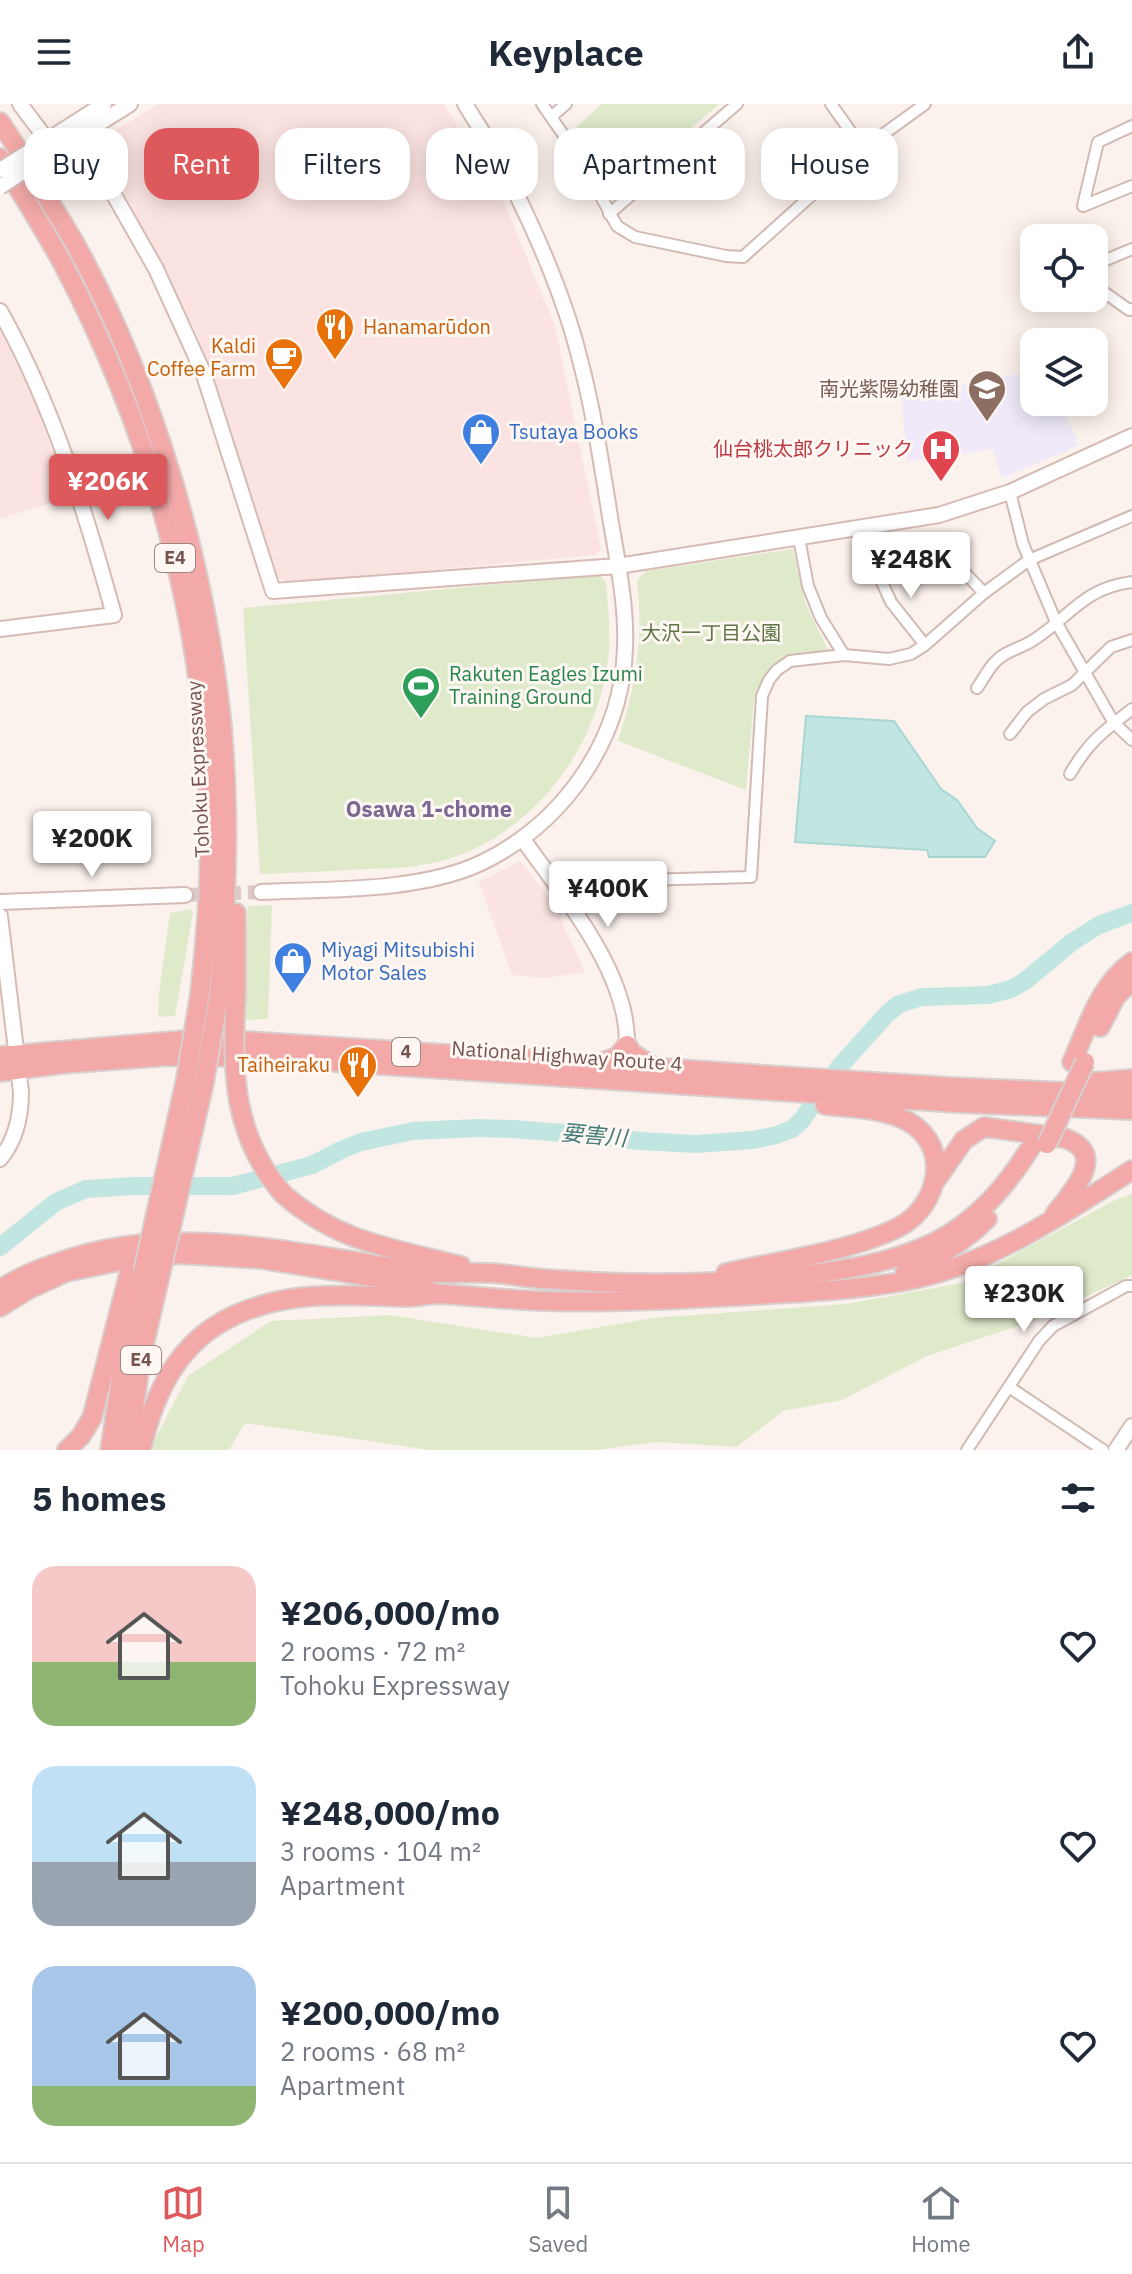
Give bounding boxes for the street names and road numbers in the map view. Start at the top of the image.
road number: E4 [155,544,195,572]
street label: Tohoku Expressway [179,680,216,858]
street label: National Highway Route 4 [451,1034,683,1077]
road number: 4 [392,1038,420,1066]
road number: E4 [121,1346,161,1374]

